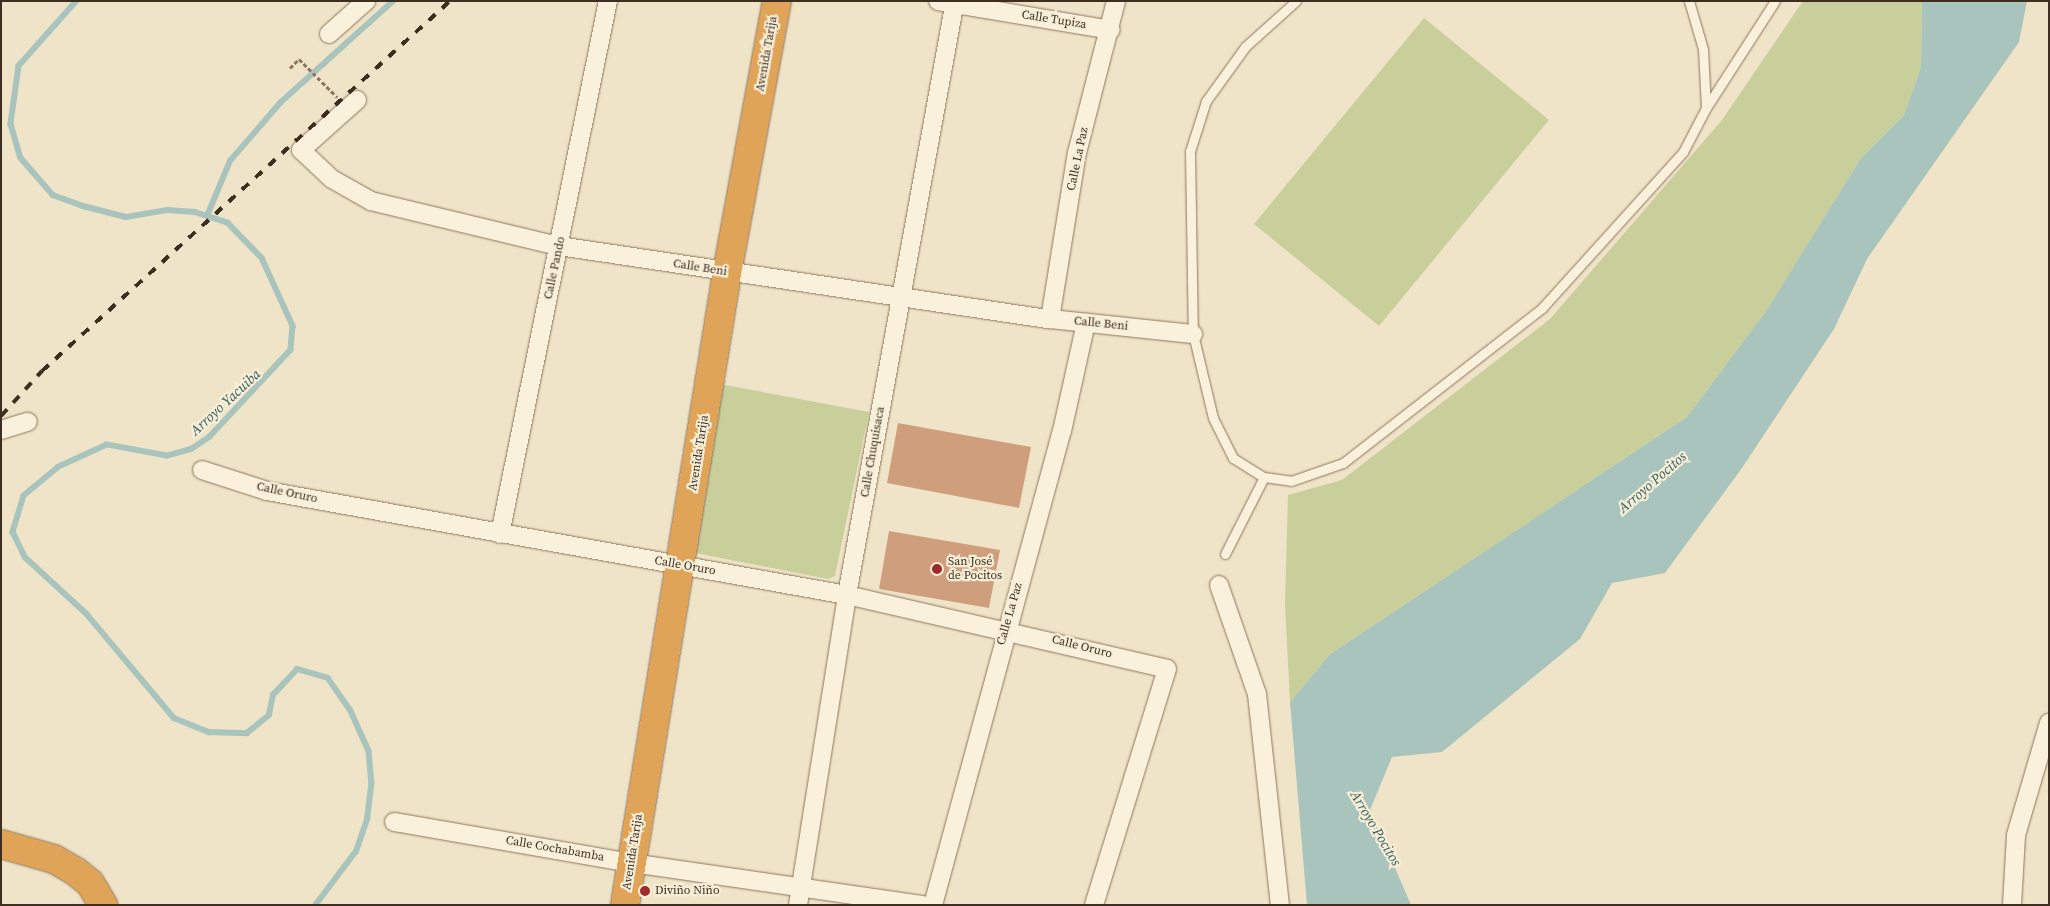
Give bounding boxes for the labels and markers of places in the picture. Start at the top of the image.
place label: San José de Pocitos [948,555,1002,583]
marker: San José de Pocitos [930,562,944,576]
place label: Diviño Niño [655,884,719,898]
marker: Diviño Niño [639,885,651,897]

